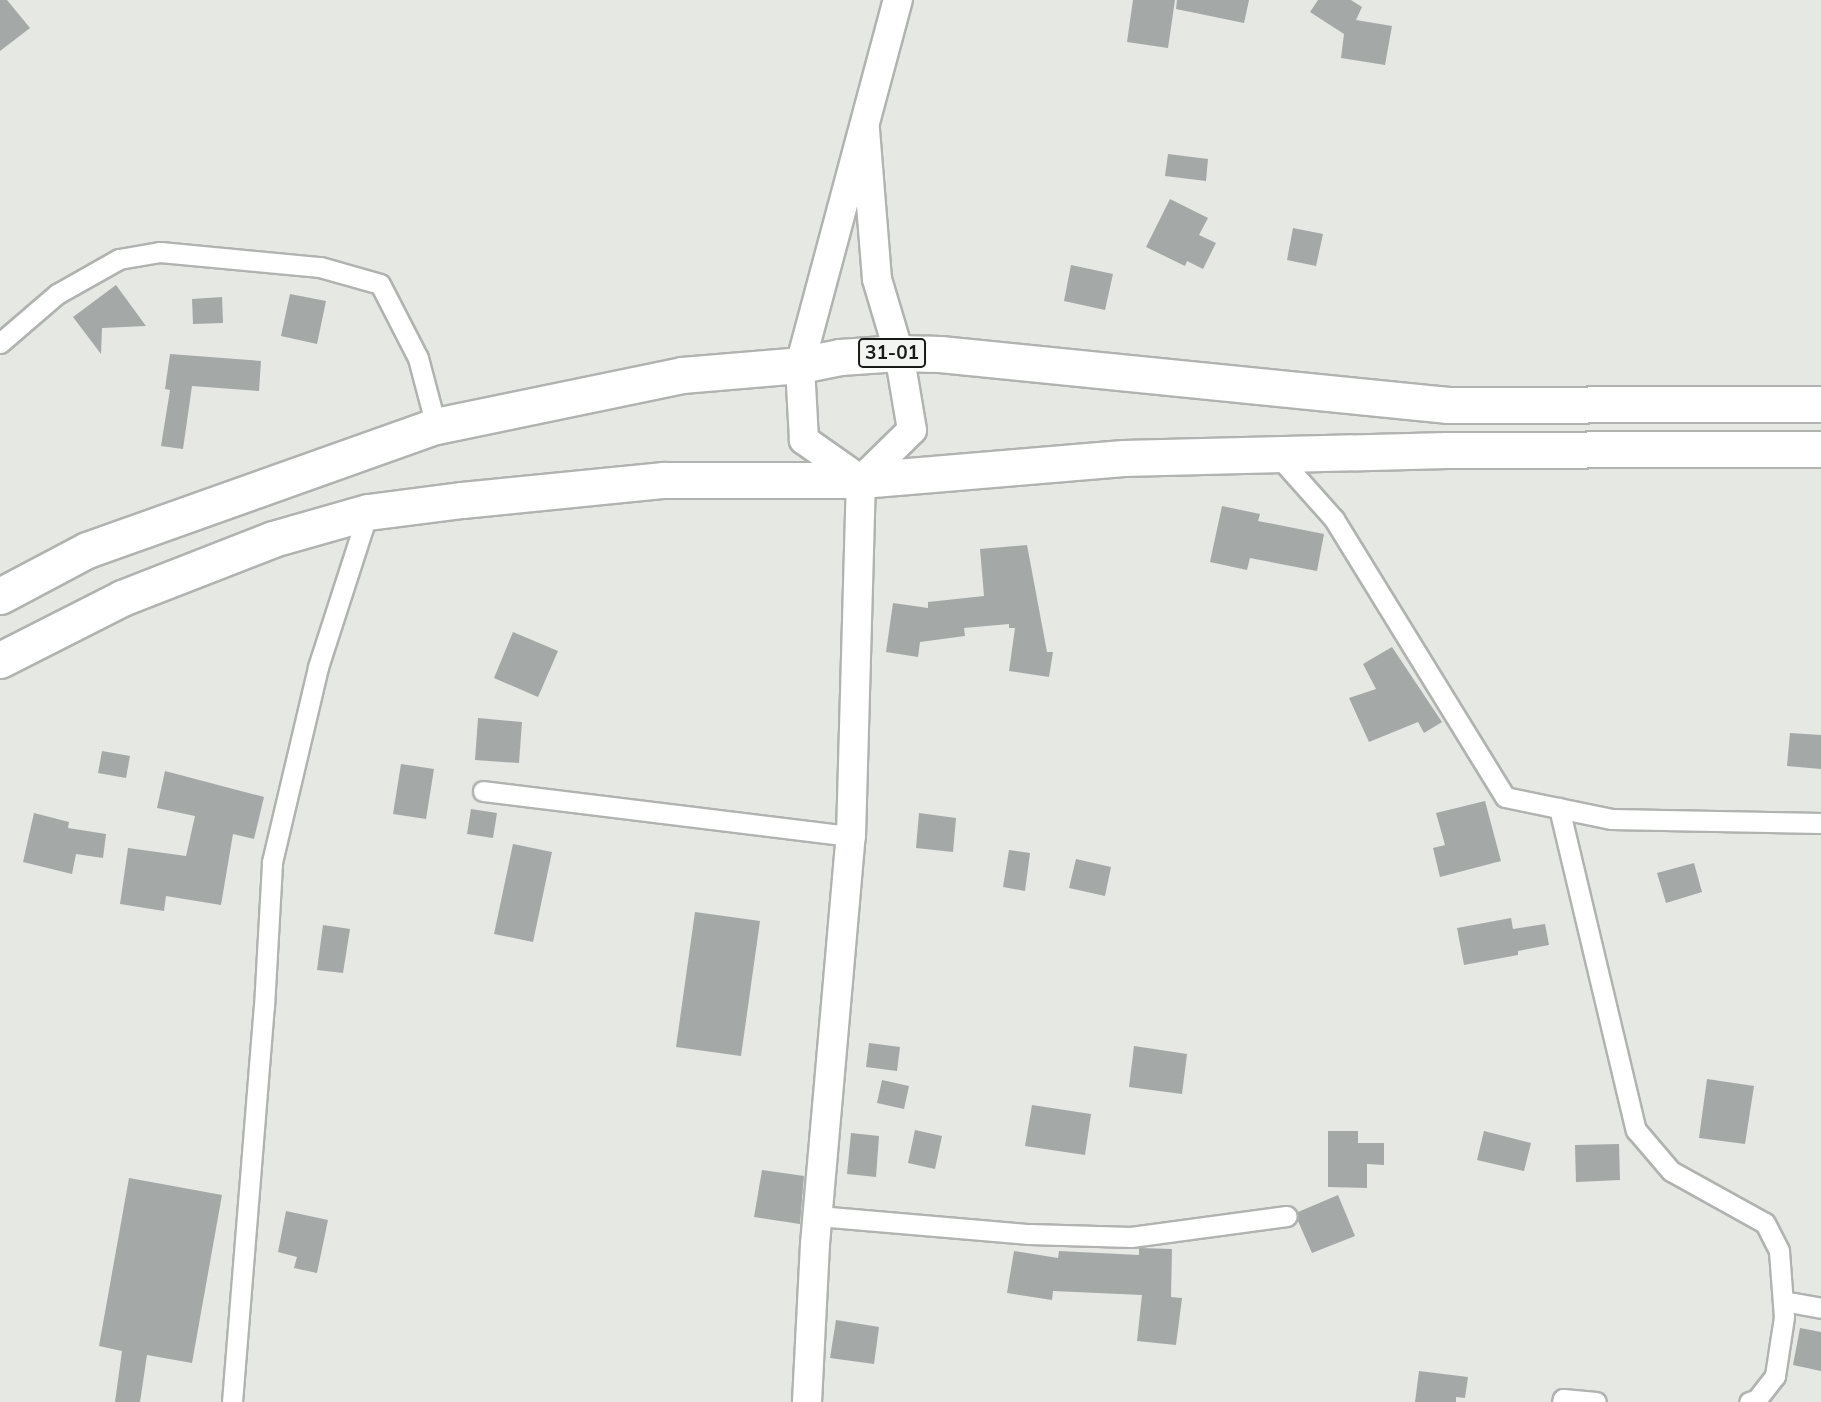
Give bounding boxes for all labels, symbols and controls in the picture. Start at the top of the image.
road number: 31-01 [857,338,927,368]

